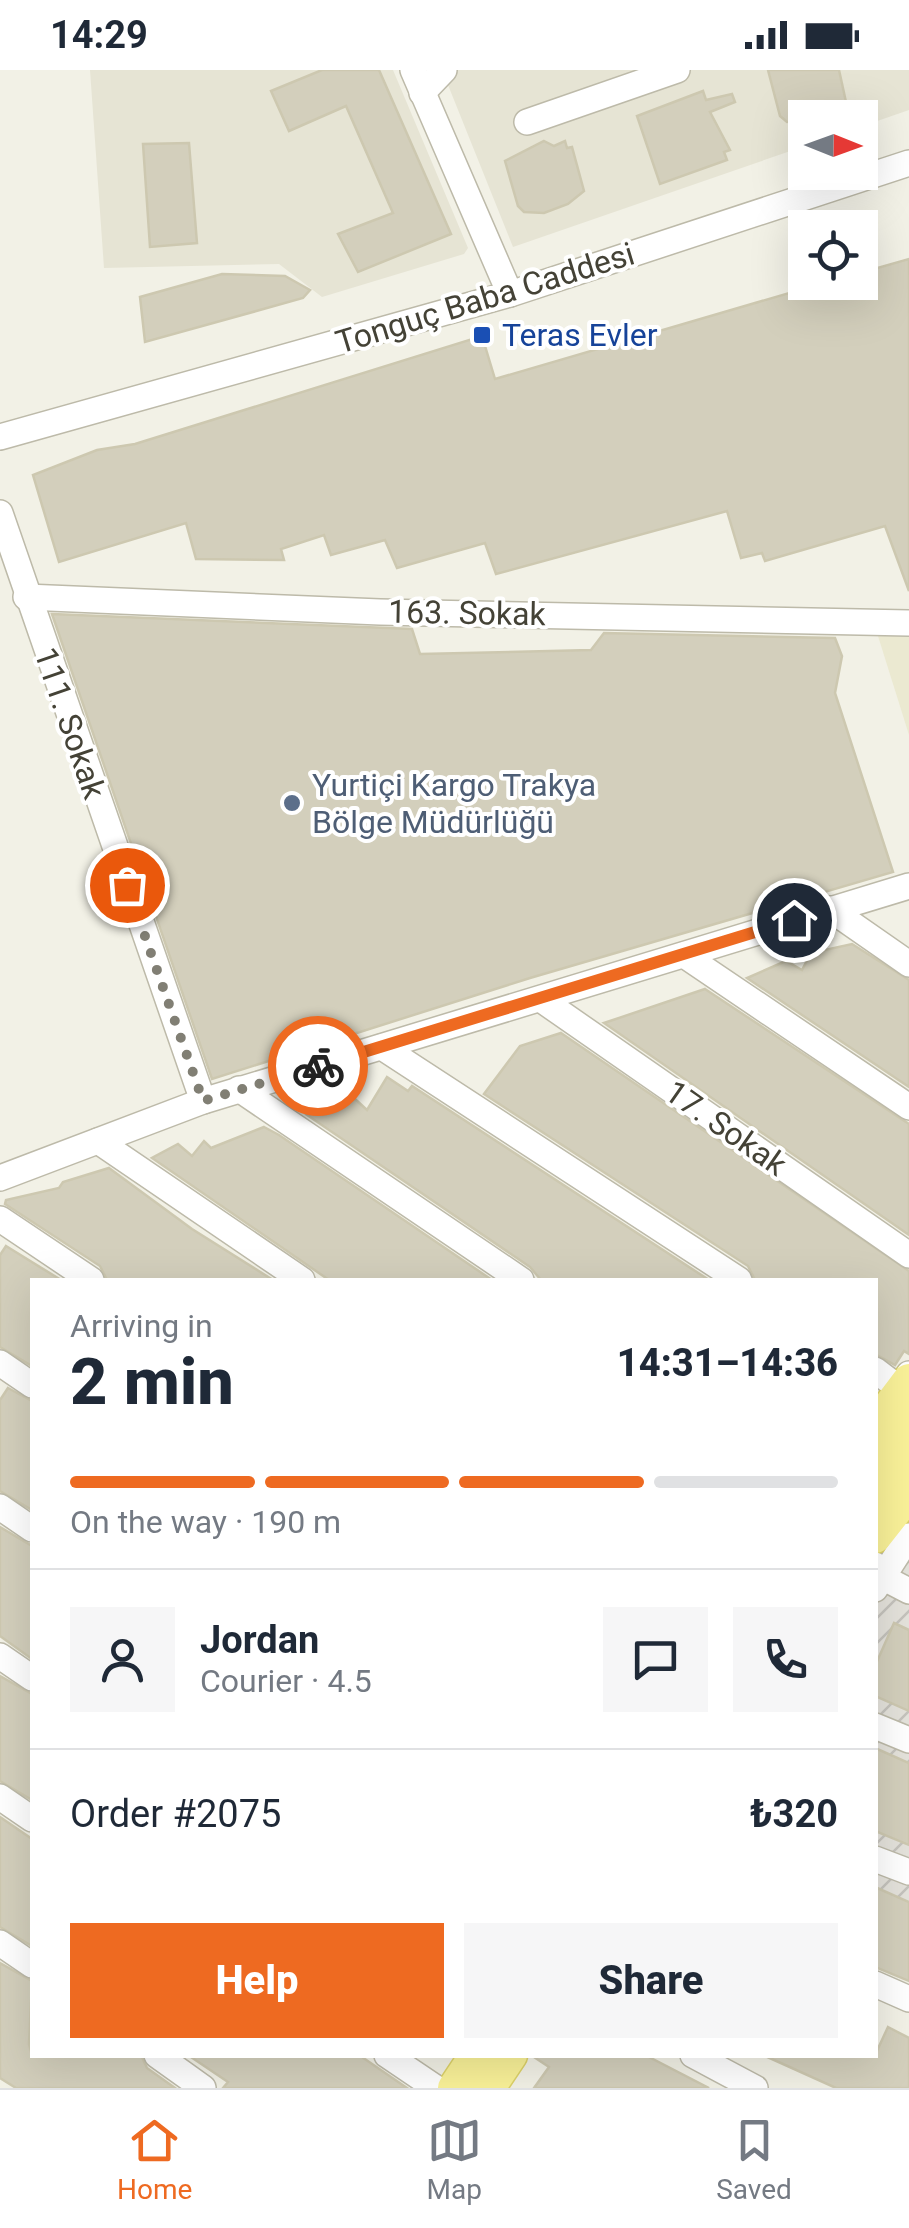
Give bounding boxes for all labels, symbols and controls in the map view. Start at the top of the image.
text: 14:29 [50,13,148,57]
north arrow [788,100,878,190]
map controls [788,100,878,300]
button: locate [788,210,878,300]
street label: Tonguç Baba Caddesi [331,235,639,361]
place label: Teras Evler [502,316,658,354]
marker: Teras Evler [471,324,493,346]
street label: 163. Sokak [388,593,547,633]
street label: 111. Sokak [26,642,114,804]
place label: Yurtiçi Kargo Trakya Bölge Müdürlüğü [312,766,596,841]
marker: Yurtiçi Kargo Trakya Bölge Müdürlüğü [281,792,303,814]
pin [85,843,170,928]
icon: bag [100,858,155,913]
pin [752,878,837,963]
icon: home [767,893,822,948]
courier [268,1016,368,1116]
icon: bike [291,1039,346,1094]
street label: 17. Sokak [658,1072,795,1184]
text: Arriving in [70,1307,213,1345]
text: 14:31–14:36 [617,1341,838,1385]
text: 2 min [70,1344,234,1420]
text: On the way · 190 m [70,1503,341,1541]
button: person [70,1607,175,1712]
button: chat [603,1607,708,1712]
button: phone [733,1607,838,1712]
text: Jordan [200,1618,319,1662]
text: Courier · 4.5 [200,1662,372,1700]
text: Order #2075 [70,1792,281,1836]
text: ₺320 [750,1792,838,1836]
button: Help [70,1923,444,2038]
button: Share [464,1923,838,2038]
tab: Home [117,2113,192,2206]
tab: Map [427,2113,482,2206]
tab: Saved [716,2113,792,2206]

